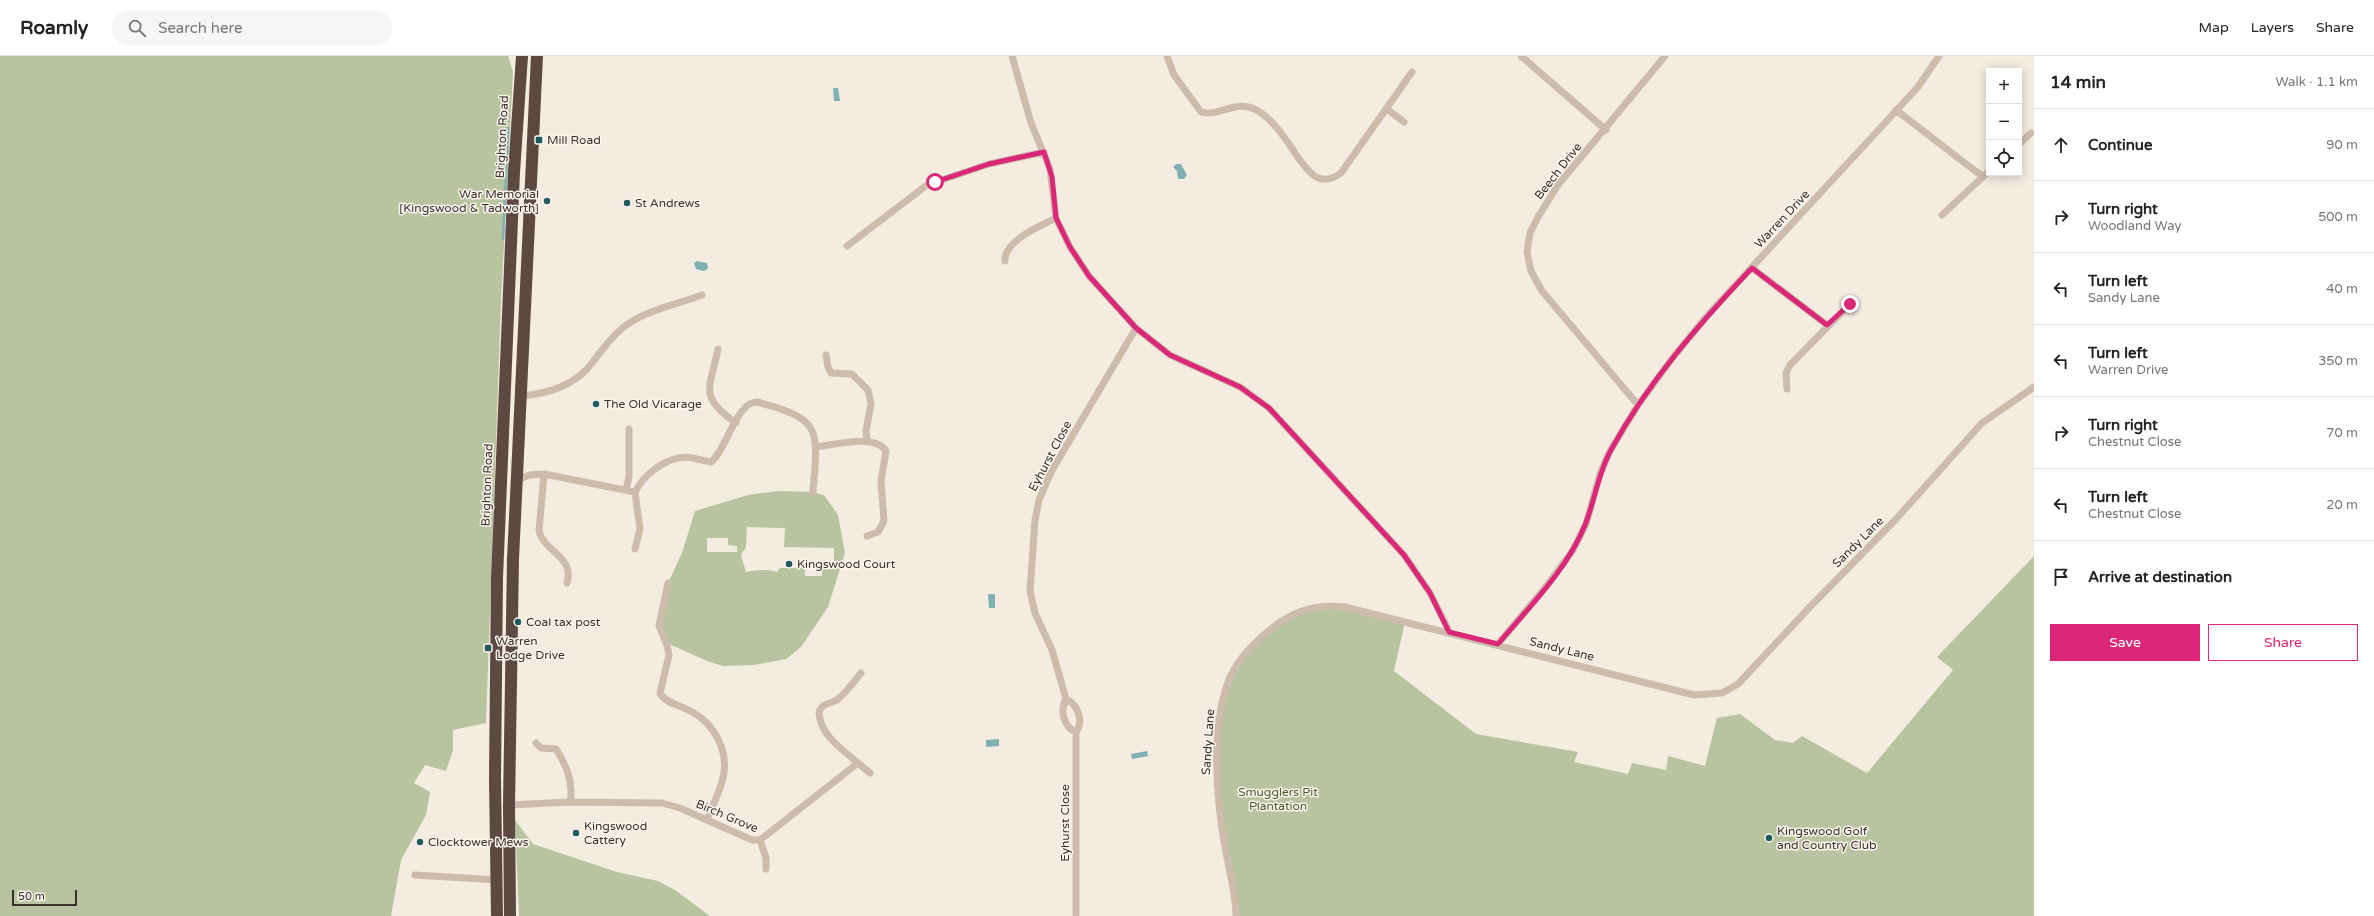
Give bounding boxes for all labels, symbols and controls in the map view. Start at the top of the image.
search box [112,10,392,46]
text: Roamly [20,17,88,39]
icon: search [126,17,148,39]
text: Search here [158,19,243,37]
text: Map [2199,19,2229,36]
text: Layers [2251,19,2294,36]
text: Share [2316,19,2354,36]
map controls [1986,68,2022,176]
button: + [1986,68,2022,104]
text: 14 min [2050,72,2106,93]
text: Walk · 1.1 km [2276,74,2358,90]
street label: Brighton Road [493,95,511,179]
button: − [1986,104,2022,140]
place label: Mill Road [547,133,601,147]
icon: ahead [2050,134,2072,156]
marker: Mill Road [534,135,544,145]
text: Continue [2088,136,2152,154]
text: 90 m [2326,137,2358,153]
street label: Beech Drive [1531,140,1585,202]
button: locate [1986,140,2022,176]
route start [926,173,944,191]
place label: War Memorial [Kingswood & Tadworth] [399,187,539,215]
street label: Warren Drive [1752,187,1813,251]
marker: War Memorial [Kingswood & Tadworth] [542,196,552,206]
place label: St Andrews [635,196,700,210]
marker: St Andrews [622,198,632,208]
text: Turn right [2088,200,2158,218]
icon: right [2050,206,2072,228]
text: 500 m [2318,209,2358,225]
text: Woodland Way [2088,218,2181,234]
text: Turn left [2088,272,2148,290]
icon: left [2050,278,2072,300]
text: 40 m [2326,281,2358,297]
text: Sandy Lane [2088,290,2160,306]
route end [1841,295,1859,313]
text: Turn left [2088,344,2148,362]
icon: left [2050,350,2072,372]
text: 350 m [2318,353,2358,369]
text: Warren Drive [2088,362,2168,378]
place label: The Old Vicarage [604,397,702,411]
marker: The Old Vicarage [591,399,601,409]
text: Turn right [2088,416,2158,434]
street label: Eyhurst Close [1026,418,1075,494]
icon: right [2050,422,2072,444]
text: 70 m [2326,425,2358,441]
text: Chestnut Close [2088,434,2181,450]
street label: Brighton Road [479,443,495,527]
text: Turn left [2088,488,2148,506]
icon: left [2050,494,2072,516]
text: 20 m [2326,497,2358,513]
text: Chestnut Close [2088,506,2181,522]
street label: Sandy Lane [1830,513,1887,570]
place label: Kingswood Court [797,557,896,571]
marker: Kingswood Court [784,559,794,569]
icon: arrive [2050,566,2072,588]
text: Arrive at destination [2088,568,2232,586]
place label: Coal tax post [526,615,601,629]
marker: Coal tax post [513,617,523,627]
button: Save [2050,624,2200,661]
button: Share [2208,624,2358,661]
place label: Warren Lodge Drive [496,634,565,662]
street label: Sandy Lane [1528,634,1596,664]
marker: Warren Lodge Drive [483,643,493,653]
street label: Sandy Lane [1199,708,1217,776]
street label: Eyhurst Close [1058,784,1072,862]
park label: Smugglers Pit Plantation [1238,785,1318,813]
street label: Birch Grove [694,797,760,835]
place label: Kingswood Cattery [584,819,647,847]
place label: Kingswood Golf and Country Club [1777,824,1877,852]
marker: Kingswood Cattery [571,828,581,838]
marker: Kingswood Golf and Country Club [1764,833,1774,843]
place label: Clocktower Mews [428,835,529,849]
marker: Clocktower Mews [415,837,425,847]
scale bar [12,888,77,907]
text: 50 m [18,890,45,903]

